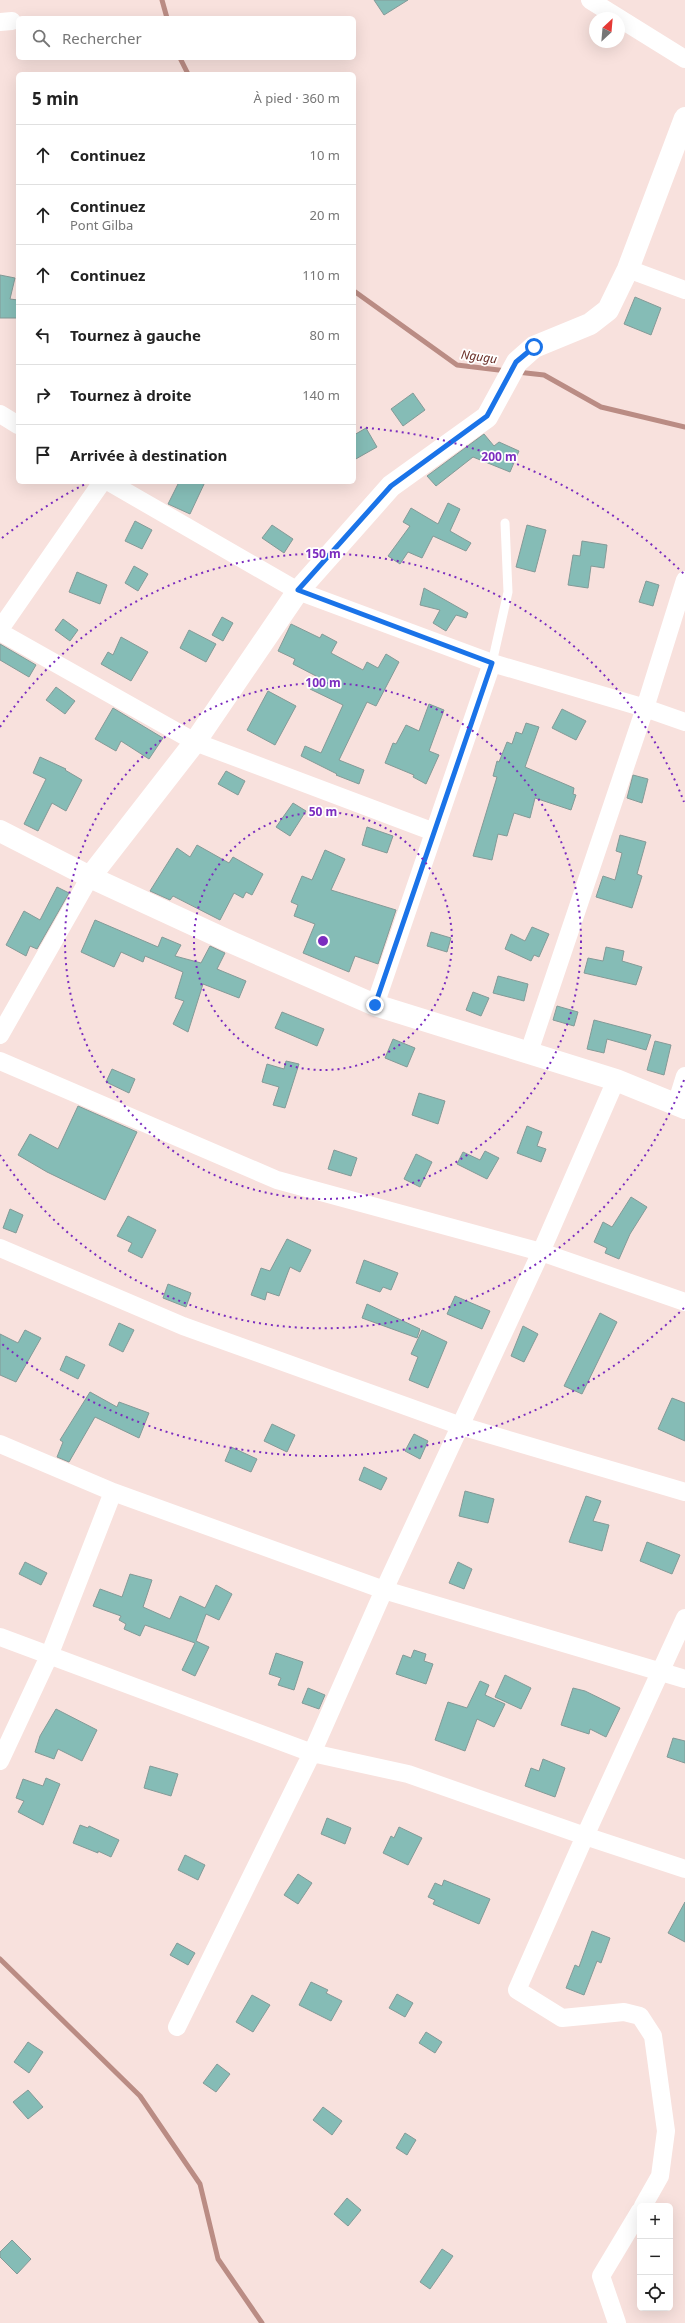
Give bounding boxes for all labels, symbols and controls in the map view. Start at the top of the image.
north arrow [589,12,625,48]
search box [16,16,356,60]
icon: search [30,27,52,49]
text: Rechercher [62,28,142,48]
text: 5 min [32,87,79,110]
text: À pied · 360 m [254,89,340,107]
icon: ahead [32,144,54,166]
text: Continuez [70,145,145,165]
text: 10 m [310,146,340,164]
text: Continuez [70,196,145,216]
icon: ahead [32,204,54,226]
text: 20 m [310,206,340,224]
text: Pont Gilba [70,216,133,234]
icon: ahead [32,264,54,286]
text: Continuez [70,265,145,285]
text: 110 m [302,266,340,284]
icon: left [32,324,54,346]
text: Tournez à gauche [70,325,201,345]
text: 80 m [310,326,340,344]
route start [525,338,543,356]
water label: Ngugu [460,346,498,367]
icon: right [32,384,54,406]
text: Tournez à droite [70,385,191,405]
text: 140 m [302,386,340,404]
icon: arrive [32,444,54,466]
text: Arrivée à destination [70,445,227,465]
text: 200 m [481,448,517,465]
text: 150 m [305,545,341,562]
text: 100 m [305,674,341,691]
text: 50 m [309,803,337,820]
centre of rings [316,934,330,948]
route end [366,996,384,1014]
map controls [637,2203,673,2311]
button: + [637,2203,673,2239]
button: − [637,2239,673,2275]
button: locate [637,2275,673,2311]

